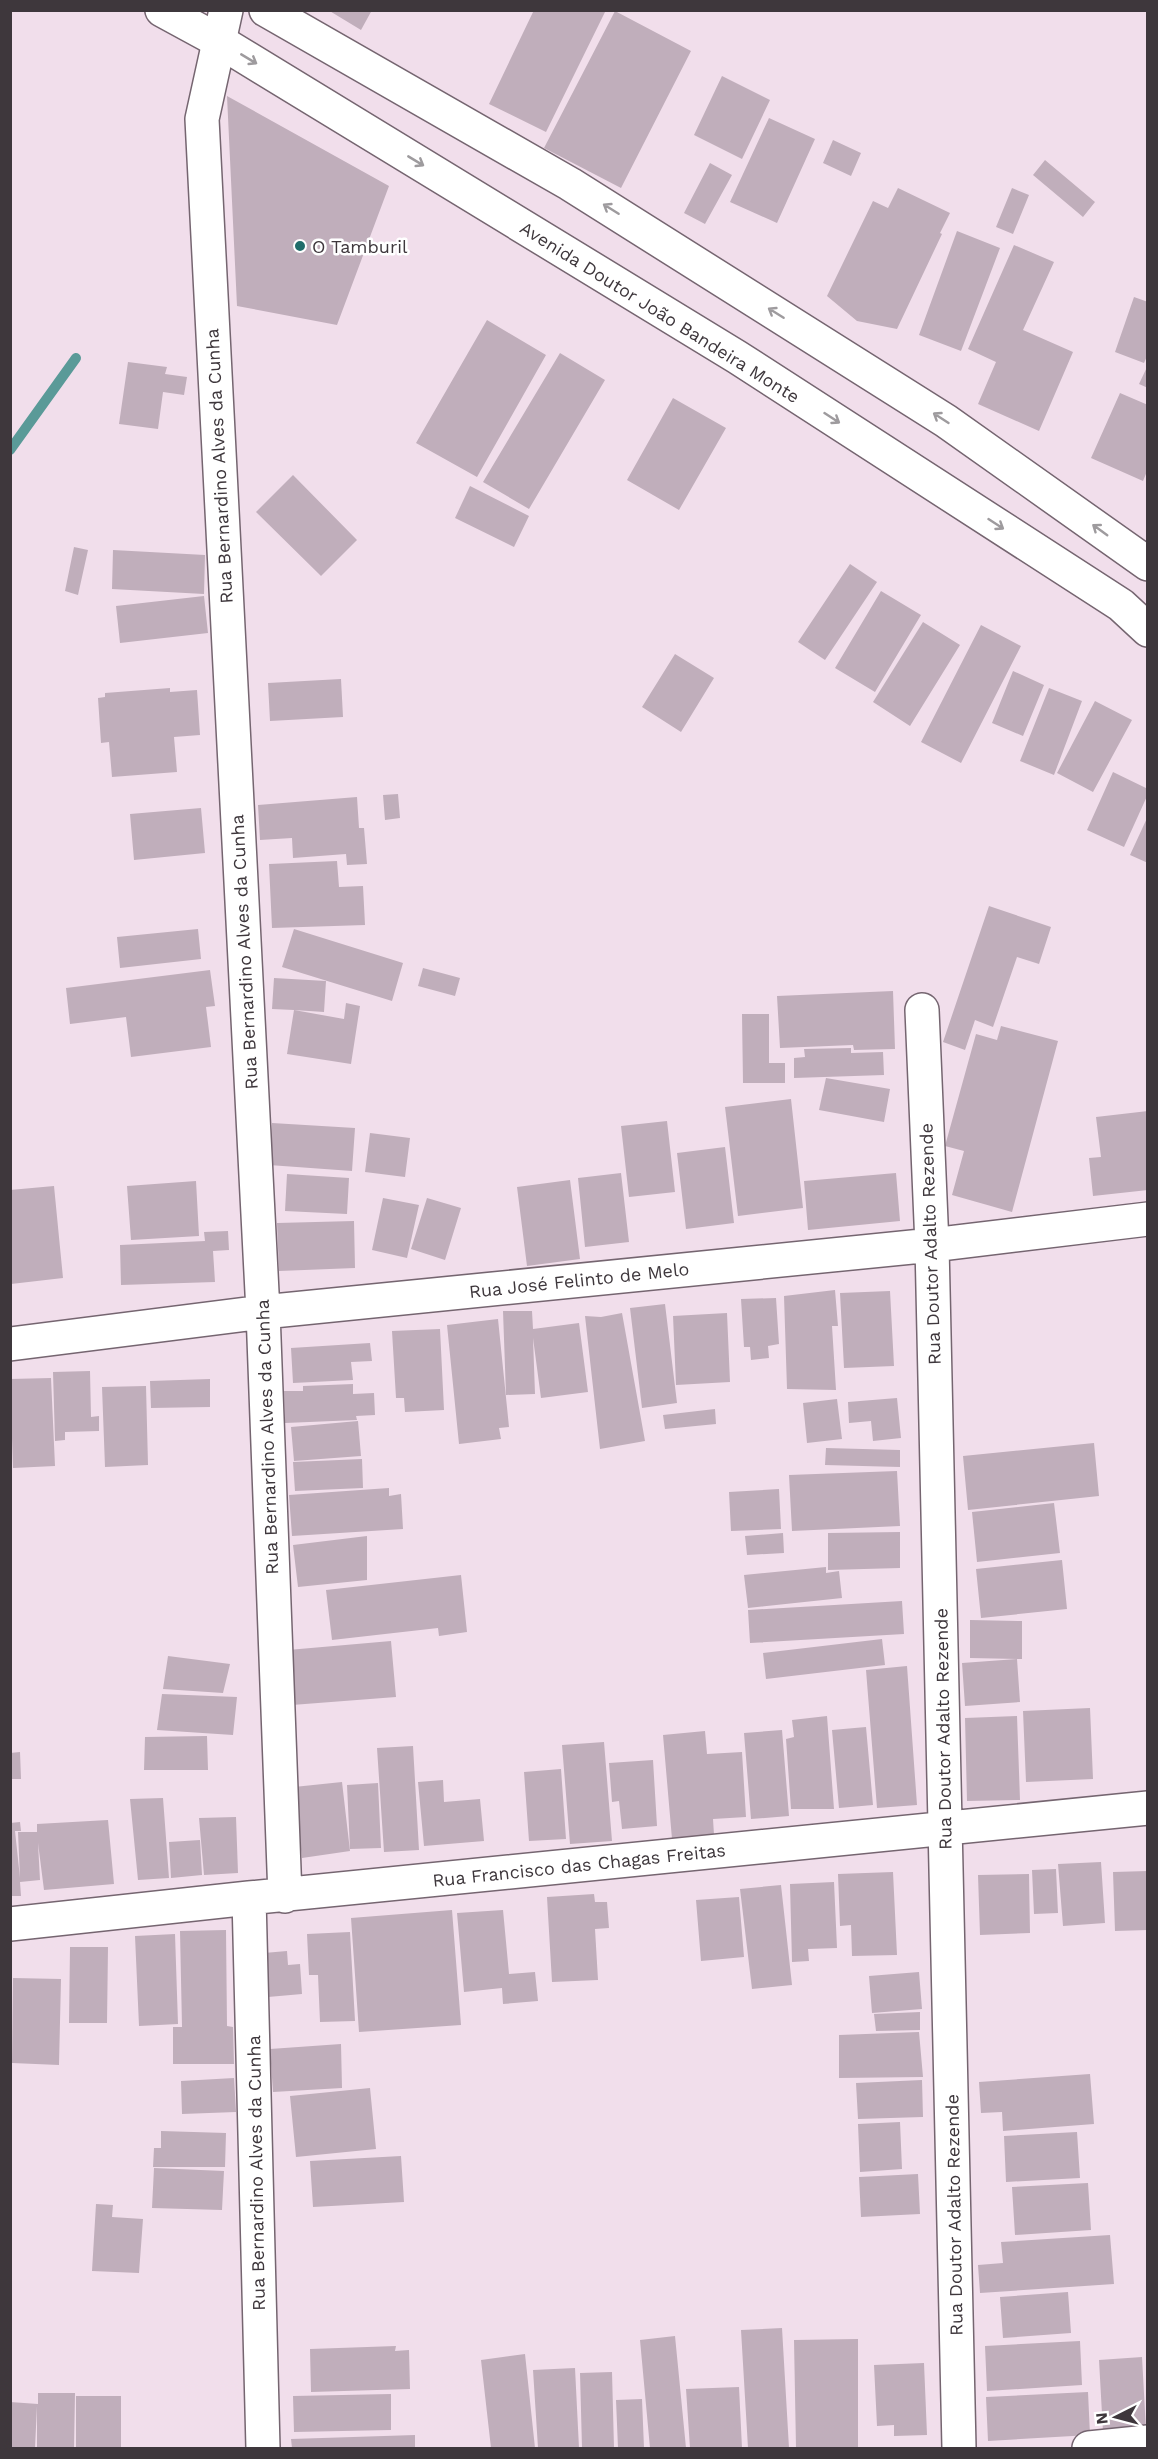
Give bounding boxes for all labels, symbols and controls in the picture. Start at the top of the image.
one-way arrow [240,54,257,66]
one-way arrow [407,156,424,168]
one-way arrow [603,203,620,215]
street label: Avenida Doutor João Bandeira Monte [516,217,804,407]
place label: O Tamburil [312,236,408,257]
marker: O Tamburil [293,239,307,253]
one-way arrow [768,307,785,319]
street label: Rua Bernardino Alves da Cunha [201,328,237,604]
one-way arrow [933,411,950,423]
one-way arrow [823,413,840,425]
one-way arrow [987,518,1004,530]
one-way arrow [1093,524,1109,536]
street label: Rua Bernardino Alves da Cunha [226,814,262,1090]
street label: Rua Doutor Adalto Rezende [915,1123,945,1365]
street label: Rua José Felinto de Melo [468,1258,690,1302]
street label: Rua Bernardino Alves da Cunha [252,1299,282,1575]
street label: Rua Doutor Adalto Rezende [930,1608,956,1850]
street label: Rua Francisco das Chagas Freitas [431,1839,727,1891]
street label: Rua Bernardino Alves da Cunha [243,2035,269,2311]
street label: Rua Doutor Adalto Rezende [941,2094,967,2336]
north arrow [1086,2387,1146,2447]
text: N [1092,2412,1112,2425]

